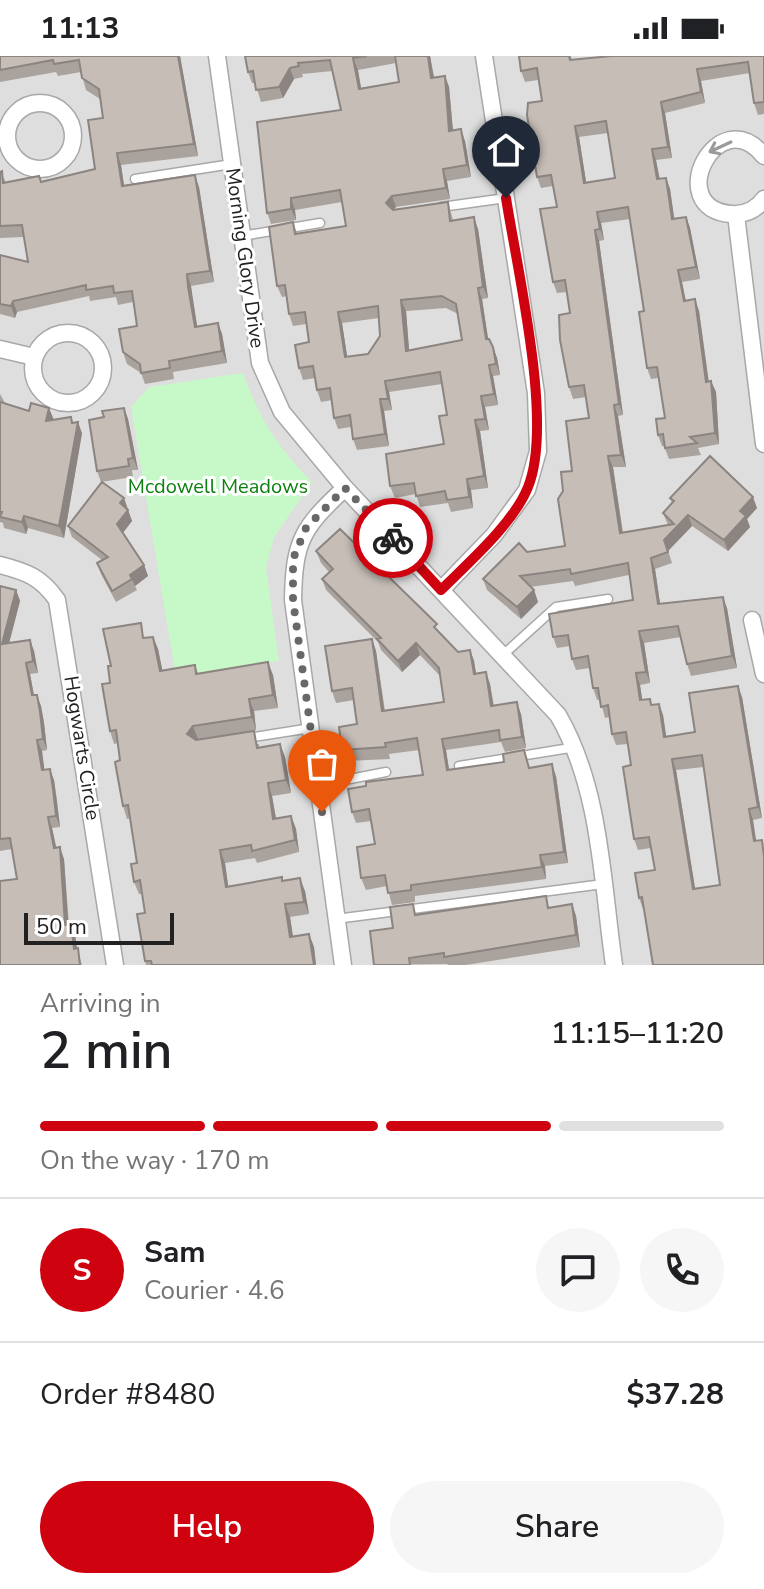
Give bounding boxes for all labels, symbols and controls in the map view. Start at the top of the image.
text: 11:13 [40,8,119,49]
pin [472,116,540,198]
icon: home [484,128,528,172]
one-way arrow [708,141,732,156]
street label: Morning Glory Drive [219,166,271,350]
park label: Mcdowell Meadows [128,473,308,500]
courier [353,498,433,578]
icon: bike [371,516,415,560]
street label: Hogwarts Circle [57,674,107,822]
pin [288,730,356,812]
icon: bag [300,742,344,786]
scale bar [24,909,174,945]
text: 50 m [36,912,87,942]
text: Arriving in [40,986,161,1021]
text: 11:15–11:20 [551,1013,724,1054]
text: 2 min [40,1015,173,1086]
text: On the way · 170 m [40,1143,269,1178]
button: chat [536,1228,620,1312]
button: phone [640,1228,724,1312]
text: Sam [144,1232,206,1273]
text: S [73,1250,91,1291]
text: Courier · 4.6 [144,1273,285,1308]
text: Order #8480 [40,1374,215,1415]
text: $37.28 [627,1374,724,1415]
button: Help [40,1481,374,1573]
button: Share [390,1481,724,1573]

